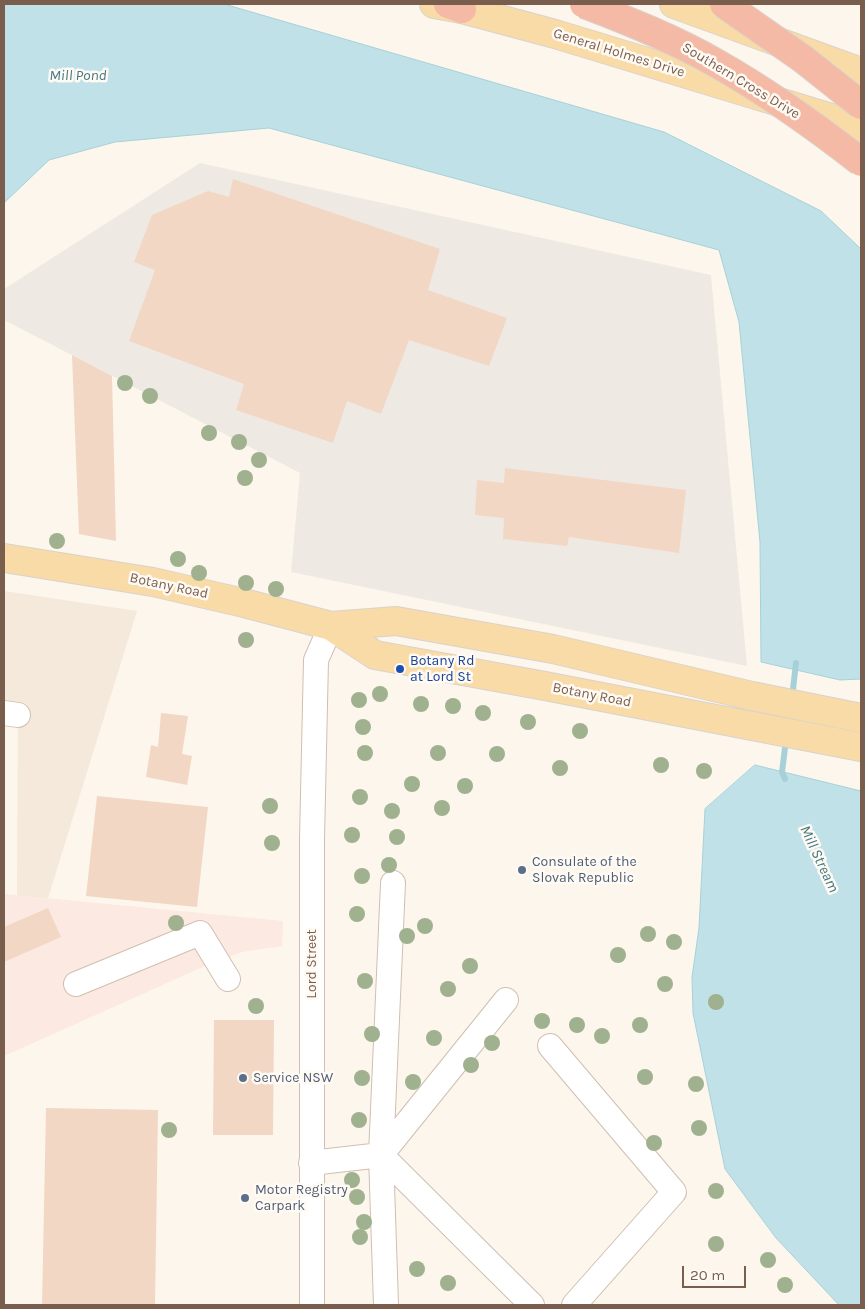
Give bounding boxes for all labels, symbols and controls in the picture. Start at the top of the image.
street label: General Holmes Drive [551,25,687,81]
street label: Southern Cross Drive [679,39,803,123]
water label: Mill Pond [49,67,107,85]
street label: Botany Road [128,569,210,603]
place label: Botany Rd at Lord St [410,653,474,686]
marker: Botany Rd at Lord St [394,663,406,675]
street label: Botany Road [551,679,633,711]
water label: Mill Stream [796,823,842,895]
place label: Consulate of the Slovak Republic [532,854,637,886]
marker: Consulate of the Slovak Republic [516,864,528,876]
street label: Lord Street [304,929,320,999]
place label: Service NSW [253,1070,333,1086]
marker: Service NSW [237,1072,249,1084]
place label: Motor Registry Carpark [255,1182,348,1214]
marker: Motor Registry Carpark [239,1192,251,1204]
scale bar [685,1256,749,1288]
text: 20 m [690,1266,725,1284]

